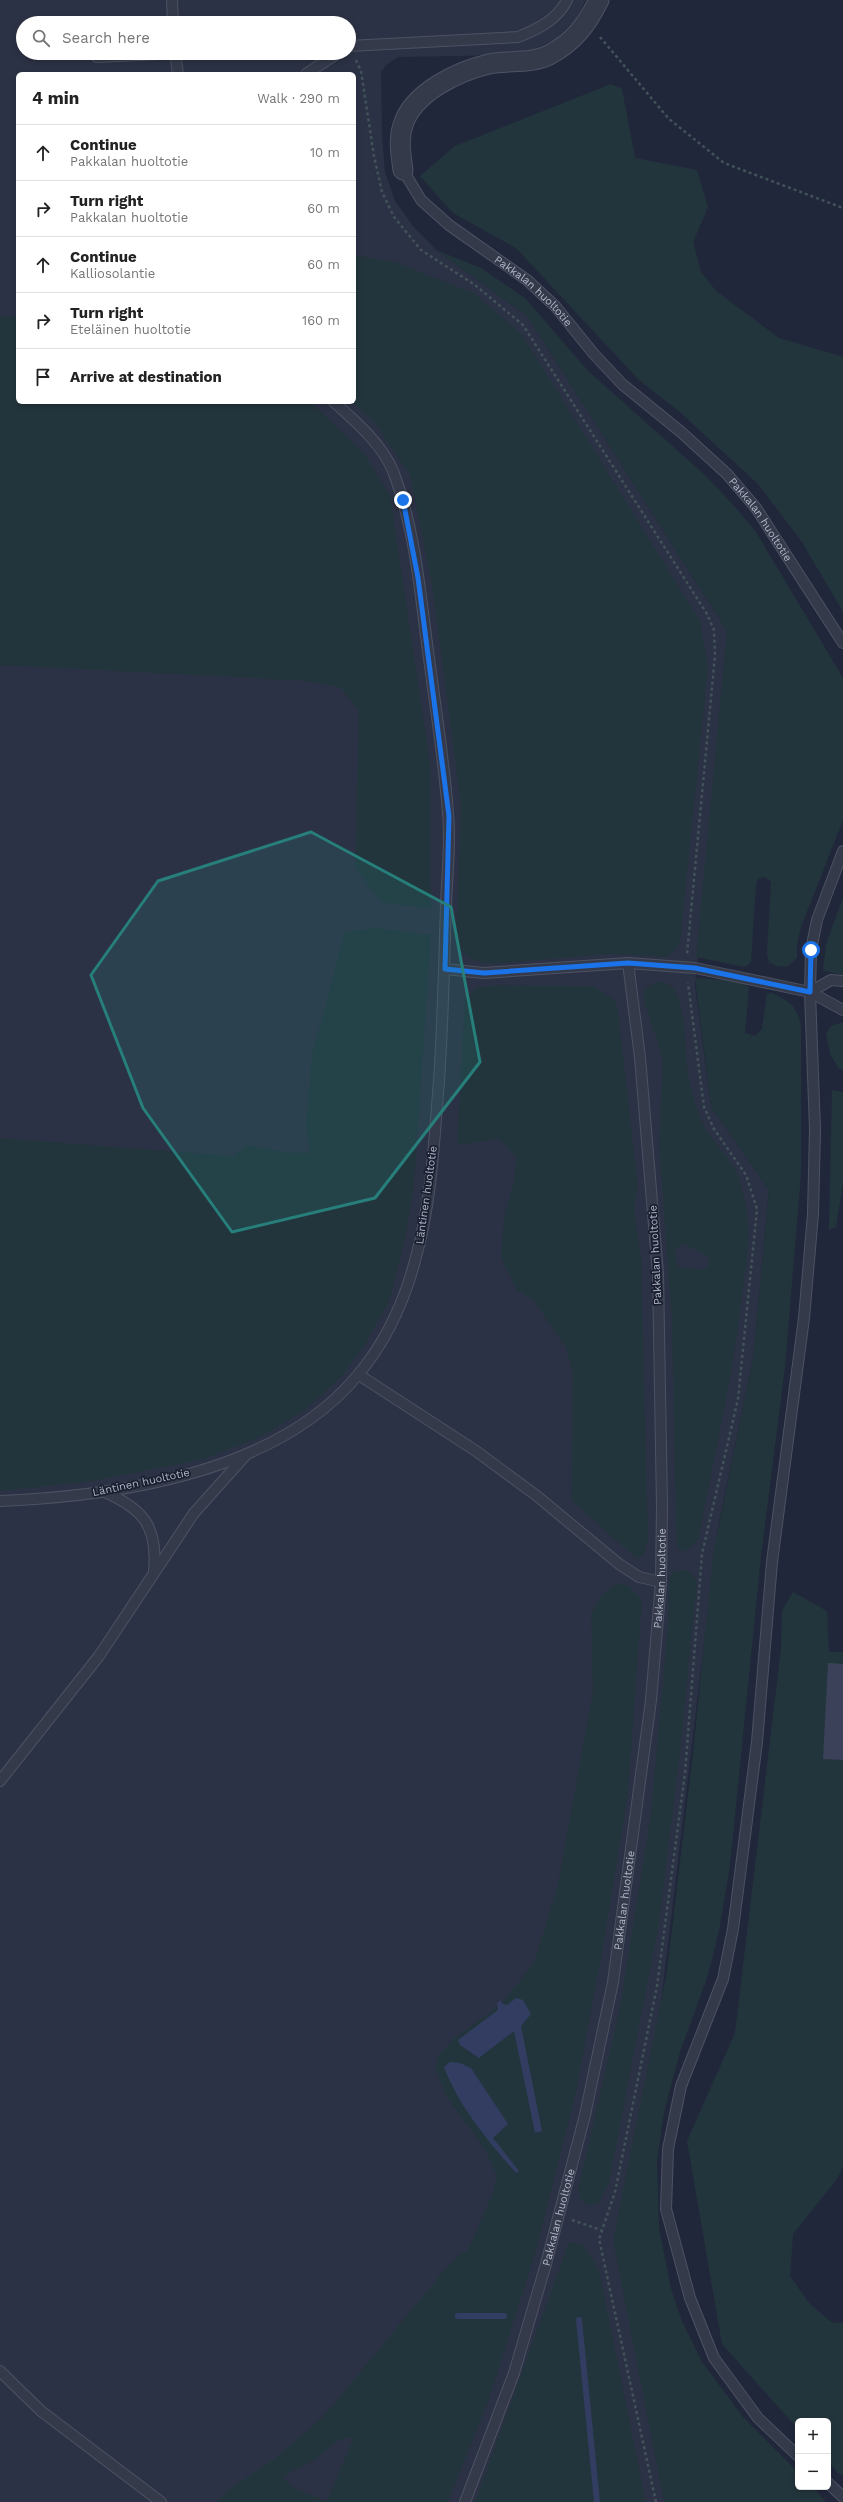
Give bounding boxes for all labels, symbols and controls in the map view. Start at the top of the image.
search box [16,16,356,60]
icon: search [30,27,52,49]
text: Search here [62,29,150,47]
text: 4 min [32,88,79,108]
text: Walk · 290 m [257,91,340,106]
text: Continue [70,136,137,154]
icon: ahead [32,142,54,164]
text: 10 m [310,145,340,160]
text: Pakkalan huoltotie [70,154,188,169]
text: Turn right [70,192,143,210]
icon: right [32,198,54,220]
text: 60 m [307,201,340,216]
text: Pakkalan huoltotie [70,210,188,225]
text: Continue [70,248,137,266]
street label: Pakkalan huoltotie [492,253,575,329]
icon: ahead [32,254,54,276]
text: 60 m [307,257,340,272]
text: Kalliosolantie [70,266,155,281]
text: Turn right [70,304,143,322]
icon: right [32,310,54,332]
text: 160 m [302,313,340,328]
text: Eteläinen huoltotie [70,322,191,337]
icon: arrive [32,366,54,388]
text: Arrive at destination [70,368,222,386]
street label: Pakkalan huoltotie [726,475,795,564]
route end [394,491,412,509]
route start [802,941,820,959]
street label: Läntinen huoltotie [413,1145,440,1245]
street label: Pakkalan huoltotie [646,1205,665,1305]
street label: Läntinen huoltotie [91,1466,191,1499]
street label: Pakkalan huoltotie [651,1528,669,1629]
street label: Pakkalan huoltotie [611,1850,638,1951]
street label: Pakkalan huoltotie [540,2167,578,2267]
map controls [795,2418,831,2490]
button: + [795,2418,831,2454]
button: − [795,2454,831,2490]

